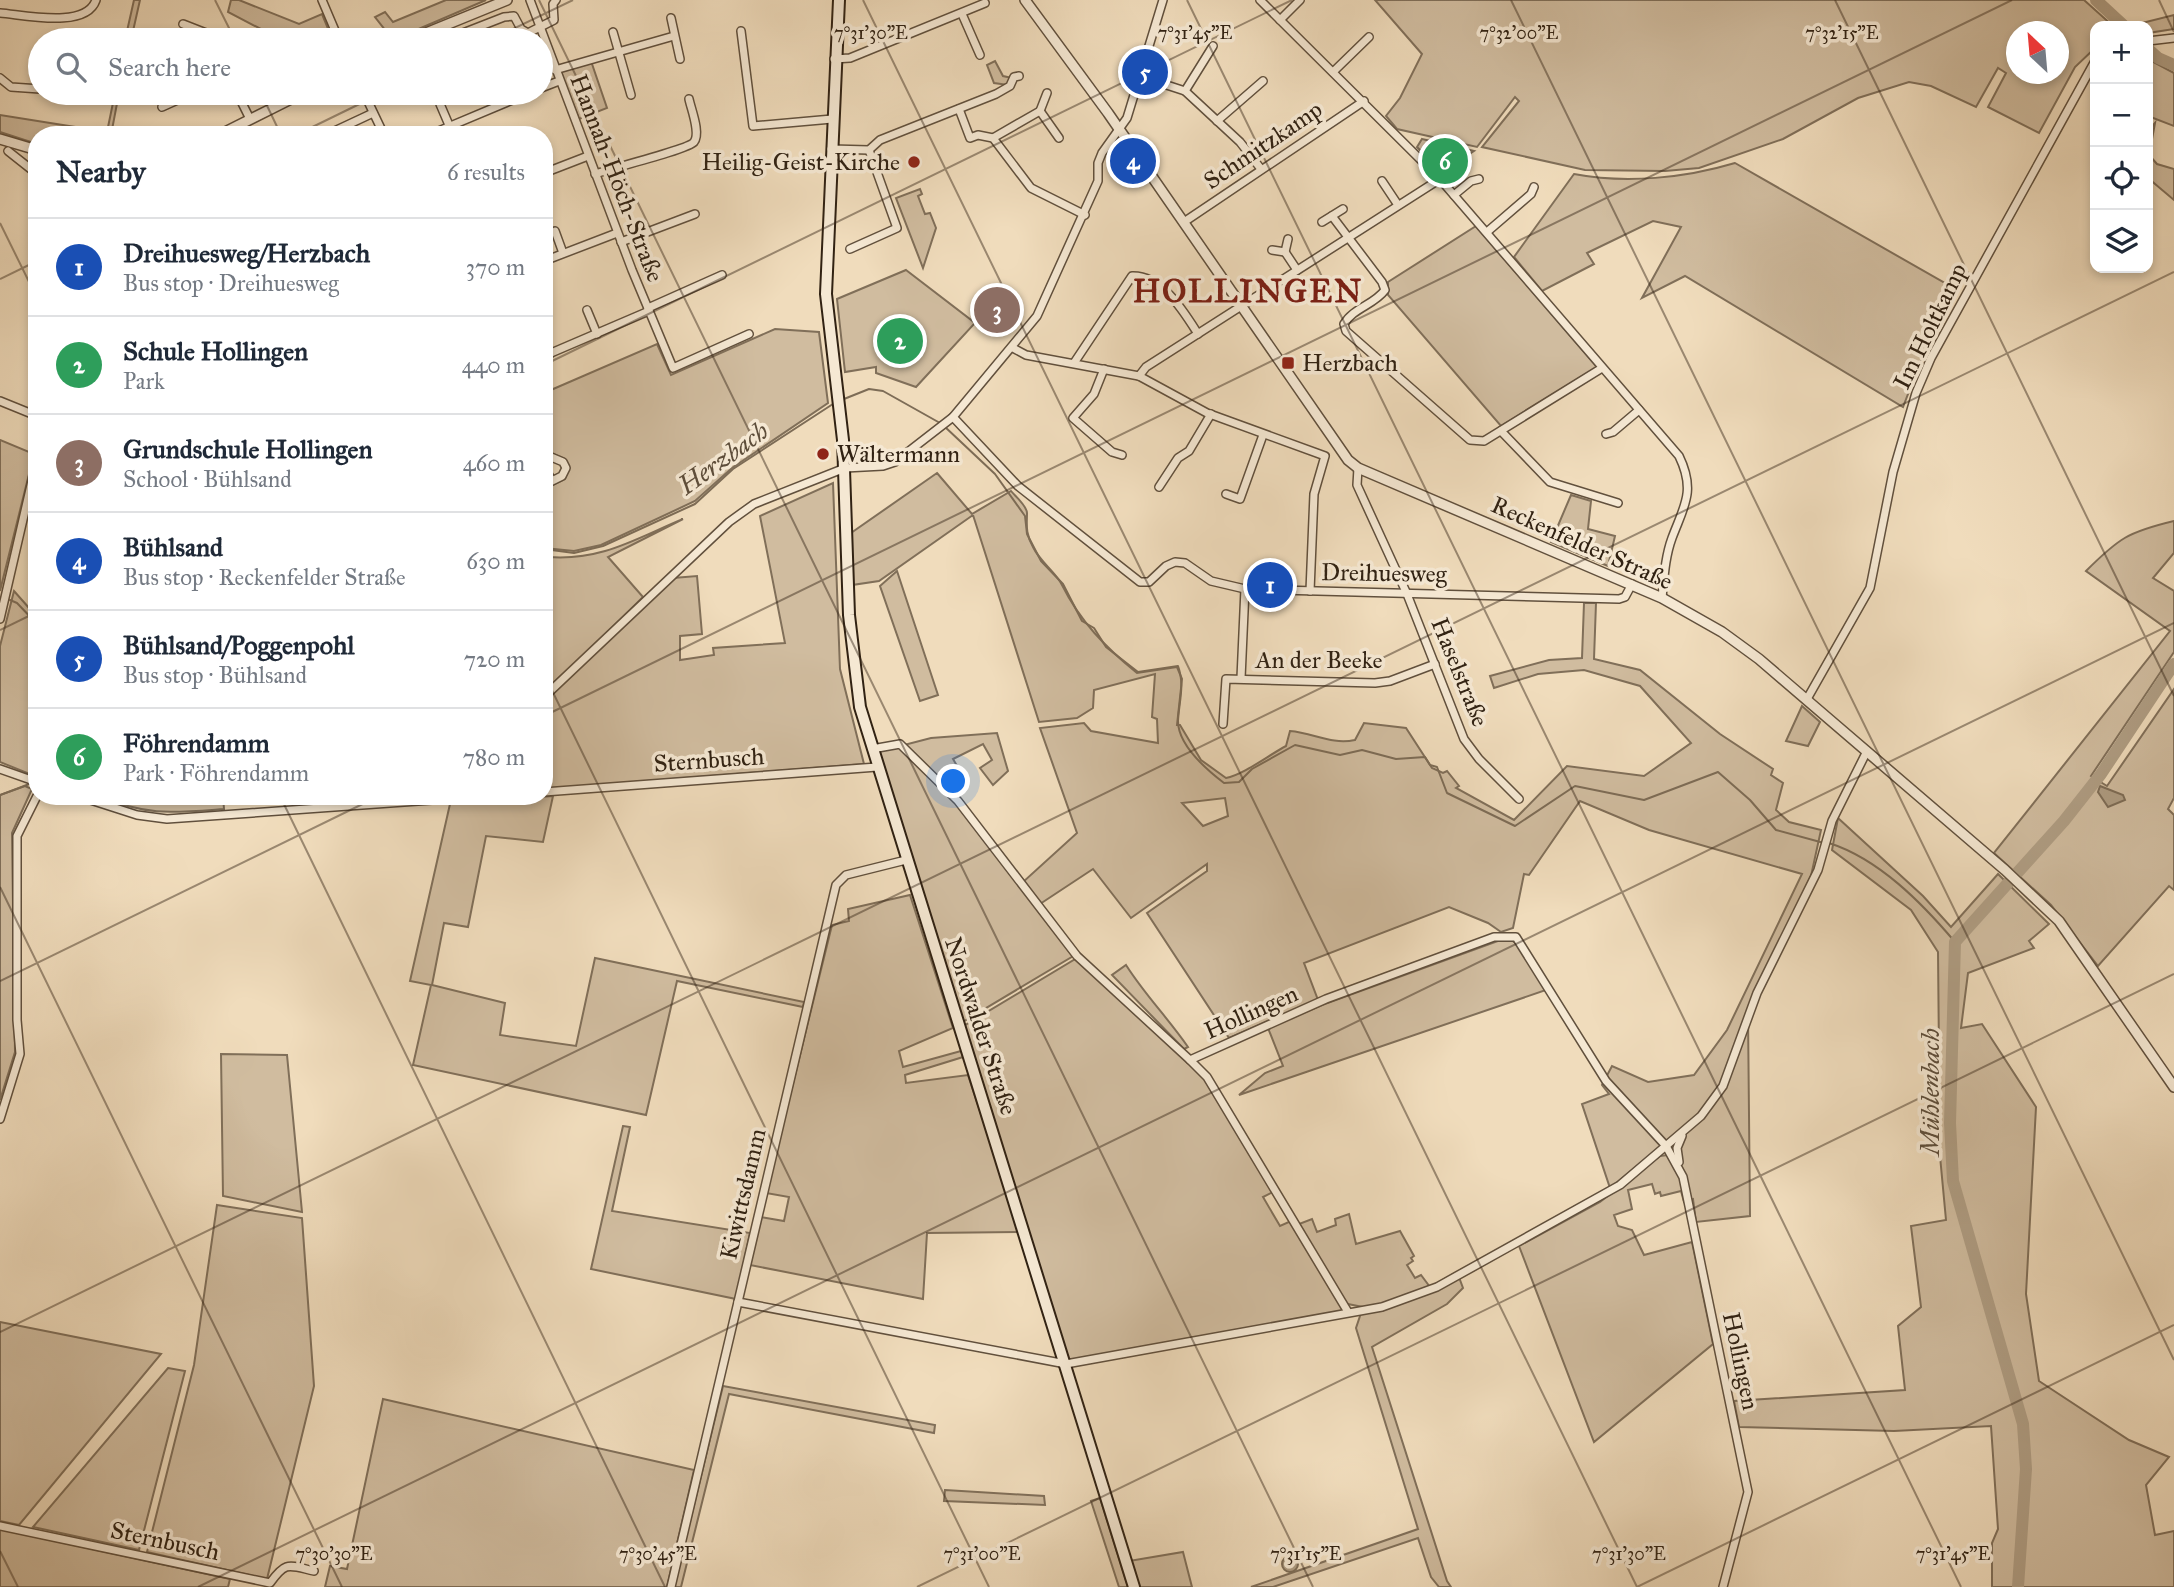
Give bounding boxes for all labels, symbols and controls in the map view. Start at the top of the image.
north arrow [2006,21,2069,84]
map controls [2090,21,2153,273]
button: + [2090,21,2153,84]
text: 7°31'30"E [834,22,908,44]
text: 7°31'45"E [1158,22,1232,44]
text: 7°32'00"E [1480,22,1559,44]
text: 7°32'15"E [1805,22,1879,44]
search box [28,28,553,105]
pin: 5 [1122,46,1168,98]
icon: search [52,48,90,86]
text: Search here [108,51,231,83]
street label: Hannah-Höch-Straße [564,70,670,286]
button: − [2090,84,2153,147]
street label: Schmitzkamp [1198,94,1328,196]
pin: 4 [1110,135,1156,187]
pin: 6 [1422,135,1468,187]
place label: Heilig-Geist-Kirche [702,147,900,177]
button: locate [2090,147,2153,210]
text: Nearby [56,154,146,190]
marker: Heilig-Geist-Kirche [906,154,922,170]
text: 6 results [447,158,525,186]
button: layers [2090,210,2153,273]
text: Dreihuesweg/Herzbach [123,237,370,269]
text: 1 [74,253,84,281]
text: 370 m [466,253,525,281]
street label: Im Holtkamp [1887,258,1973,394]
text: Bus stop · Dreihuesweg [123,269,339,297]
district label: HOLLINGEN [1133,272,1363,311]
pin: 3 [974,284,1020,336]
pin: 2 [877,315,923,367]
text: Schule Hollingen [123,335,308,367]
place label: Herzbach [1302,348,1398,378]
text: 2 [73,351,85,379]
text: 440 m [462,351,525,379]
marker: Herzbach [1280,355,1296,371]
text: Park [123,367,165,395]
water label: Herzbach [671,414,775,502]
text: Grundschule Hollingen [123,433,373,465]
place label: Wältermann [837,439,960,469]
marker: Wältermann [815,446,831,462]
text: 3 [74,449,84,477]
text: 460 m [463,449,525,477]
text: School · Bühlsand [123,465,292,493]
street label: Reckenfelder Straße [1487,490,1677,596]
text: Bühlsand [123,531,223,563]
text: 4 [73,547,85,575]
text: 630 m [466,547,525,575]
street label: Dreihuesweg [1321,557,1448,589]
pin: 1 [1247,559,1293,611]
text: Bus stop · Reckenfelder Straße [123,563,406,591]
street label: Haselstraße [1425,613,1495,731]
text: Bühlsand/Poggenpohl [123,629,354,661]
text: 5 [74,645,84,673]
text: 720 m [464,645,525,673]
street label: An der Beeke [1254,645,1383,675]
text: Bus stop · Bühlsand [123,661,307,689]
text: Föhrendamm [123,727,270,759]
street label: Sternbusch [653,741,765,779]
text: 6 [73,743,85,771]
text: 780 m [463,743,525,771]
text: Park · Föhrendamm [123,759,309,787]
your location [936,764,970,798]
street label: Nordwalder Straße [938,933,1024,1119]
street label: Hollingen [1200,978,1303,1046]
water label: Mühlenbach [1914,1028,1946,1159]
street label: Kiwittsdamm [713,1125,773,1263]
street label: Hollingen [1716,1309,1766,1413]
street label: Sternbusch [108,1515,222,1567]
text: 7°30'30"E [295,1543,373,1565]
text: 7°30'45"E [619,1543,697,1565]
text: 7°31'00"E [943,1543,1021,1565]
text: 7°31'15"E [1270,1543,1342,1565]
text: 7°31'30"E [1592,1543,1666,1565]
text: 7°31'45"E [1916,1543,1990,1565]

